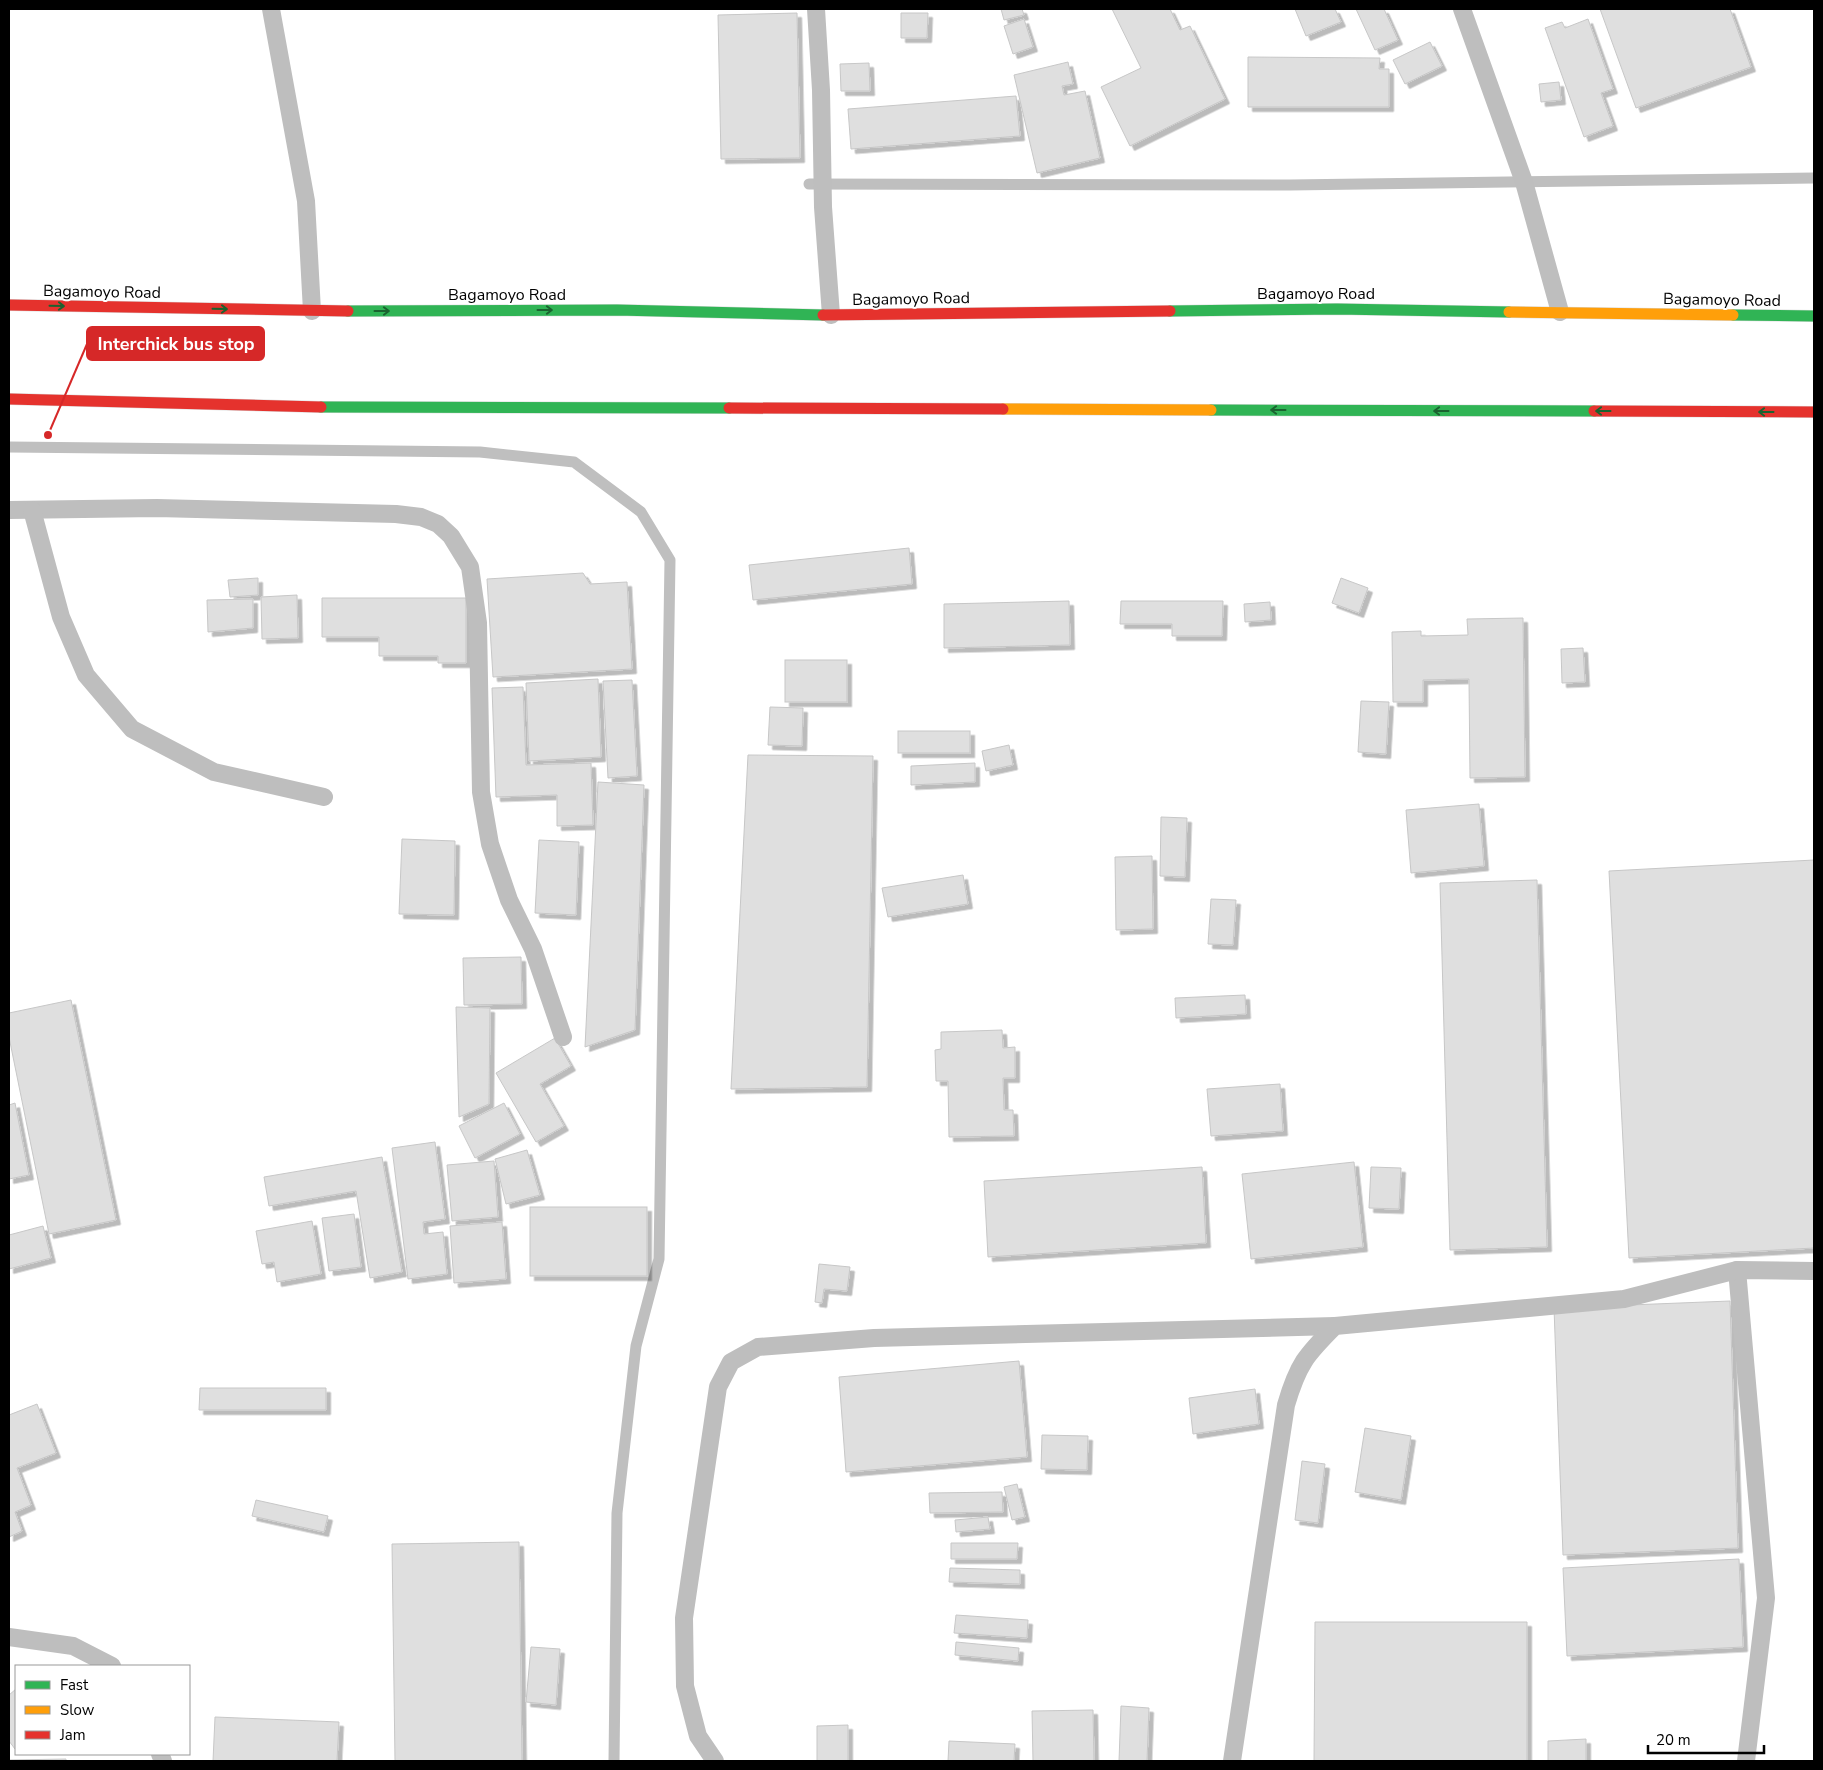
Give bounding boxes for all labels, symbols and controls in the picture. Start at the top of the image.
street label: Bagamoyo Road [43,280,161,304]
street label: Bagamoyo Road [1257,283,1375,305]
street label: Bagamoyo Road [448,284,566,306]
street label: Bagamoyo Road [852,287,970,311]
street label: Bagamoyo Road [1663,288,1781,312]
one-way arrow [49,301,65,311]
one-way arrow [212,304,228,314]
one-way arrow [536,305,553,315]
one-way arrow [374,306,390,316]
callout: Interchick bus stop [87,327,264,360]
text: Interchick bus stop [97,332,255,356]
one-way arrow [1270,405,1286,415]
one-way arrow [1433,406,1449,416]
one-way arrow [1595,406,1612,416]
one-way arrow [1758,407,1774,417]
legend [15,1665,190,1755]
text: Fast [60,1675,89,1695]
text: Slow [60,1700,95,1720]
scale bar [1648,1722,1764,1754]
text: Jam [59,1725,86,1745]
text: 20 m [1656,1730,1691,1750]

